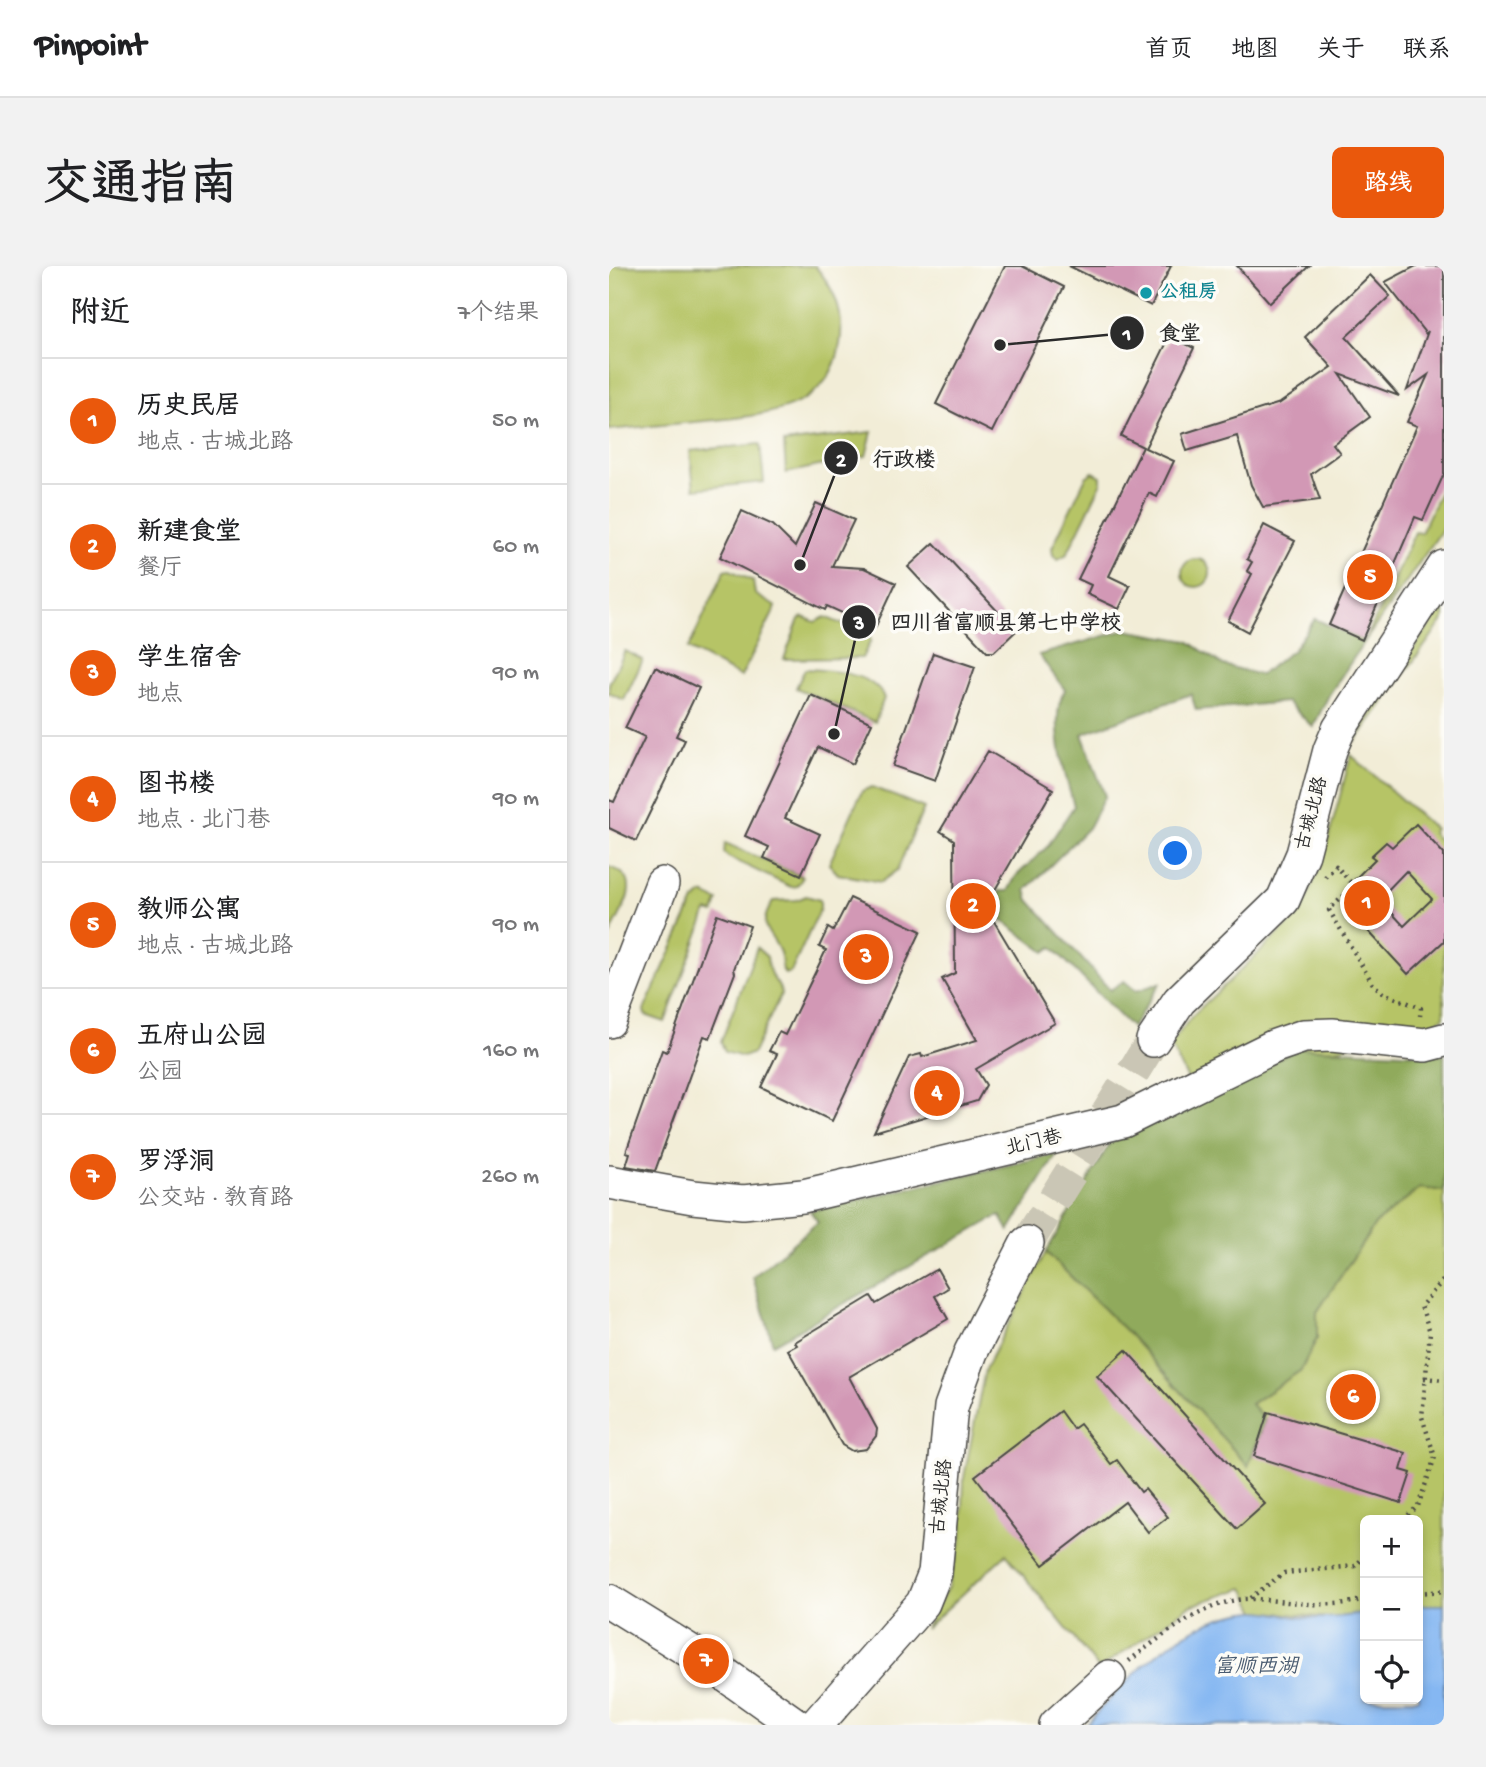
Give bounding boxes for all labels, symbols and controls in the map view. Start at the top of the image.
text: Pinpoint [35,29,146,67]
text: 首页 [1145,37,1193,66]
text: 地图 [1231,37,1279,66]
text: 关于 [1317,37,1365,66]
text: 联系 [1403,37,1451,66]
button: 路线 [1332,147,1444,218]
text: 交通指南 [42,160,238,218]
place label: 公租房 [1160,281,1217,305]
marker: 公租房 [1138,285,1154,301]
text: 附近 [70,298,130,333]
text: 7个结果 [458,301,539,328]
callout: 食堂 [1110,312,1215,354]
text: 食堂 [1159,322,1201,349]
text: 1 [1122,324,1131,349]
text: 历史民居 [137,393,241,424]
text: 1 [88,408,98,435]
text: 50 m [492,408,539,435]
text: 地点 · 古城北路 [137,430,293,457]
callout: 行政楼 [823,437,949,479]
text: 行政楼 [873,448,936,475]
text: 2 [836,450,847,475]
text: 新建食堂 [137,519,241,550]
text: 2 [87,534,99,561]
text: 60 m [493,534,539,561]
pin: 5 [1347,551,1393,603]
text: 餐厅 [137,556,183,583]
callout: 四川省富顺县第七中学校 [841,601,1135,643]
text: 四川省富顺县第七中学校 [891,611,1122,638]
text: 3 [853,613,865,638]
text: 学生宿舍 [137,645,241,676]
text: 3 [87,660,99,687]
text: 90 m [493,660,539,687]
text: 地点 [137,682,183,709]
text: 图书楼 [137,771,215,802]
street label: 古城北路 [1291,774,1334,854]
text: 4 [88,786,98,813]
text: 90 m [493,786,539,813]
text: 地点 · 北门巷 [137,808,270,835]
your location [1158,836,1192,870]
pin: 1 [1344,877,1390,929]
pin: 2 [950,880,996,932]
text: 教师公寓 [137,897,241,928]
text: 5 [87,912,99,939]
text: 90 m [493,912,539,939]
pin: 3 [843,931,889,983]
text: 地点 · 古城北路 [137,934,293,961]
text: 五府山公园 [137,1023,267,1054]
text: 6 [87,1038,99,1065]
text: 160 m [483,1038,539,1065]
text: 公园 [137,1060,183,1087]
pin: 4 [914,1067,960,1119]
street label: 北门巷 [1003,1125,1064,1162]
text: 罗浮洞 [137,1149,215,1180]
text: 7 [87,1164,99,1191]
text: 260 m [481,1164,539,1191]
text: 公交站 · 教育路 [137,1186,293,1213]
pin: 6 [1330,1371,1376,1423]
street label: 古城北路 [927,1458,958,1536]
map controls [1360,1515,1423,1704]
button: + [1360,1515,1423,1578]
button: − [1360,1578,1423,1641]
pin: 7 [683,1635,729,1687]
button: locate [1360,1641,1423,1704]
water label: 富顺西湖 [1214,1654,1300,1681]

